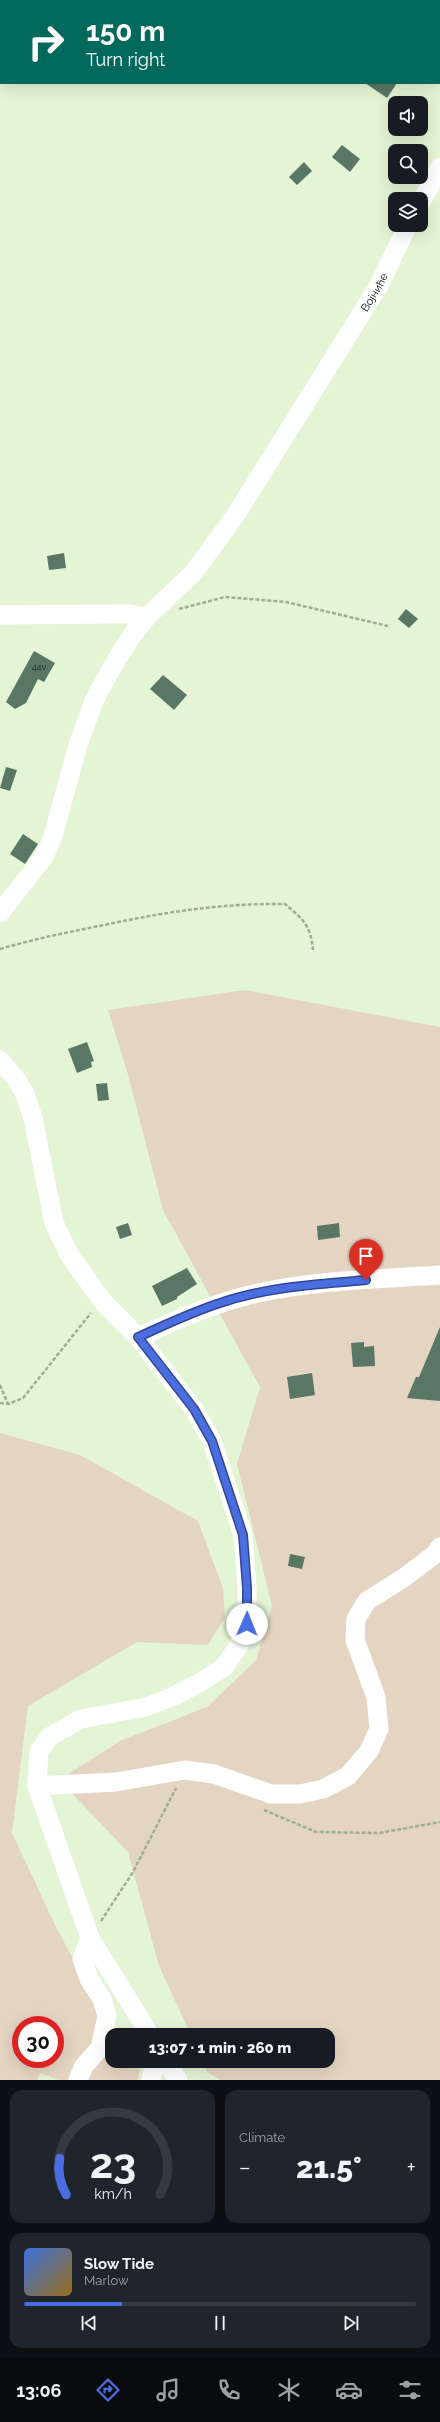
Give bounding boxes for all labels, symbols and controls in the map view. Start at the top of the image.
text: 150 m [86,15,165,48]
icon: right [20,16,72,68]
text: Turn right [86,49,165,70]
map controls [388,96,428,232]
button: sound [388,96,428,136]
button: search [388,144,428,184]
button: layers [388,192,428,232]
street label: Војниће [358,270,391,314]
house number: 44v [32,662,47,672]
pin [349,1239,383,1280]
icon: arrive [355,1245,377,1267]
position arrow [226,1603,268,1645]
speed limit sign: 30 [12,2016,64,2068]
text: 13:07 · 1 min · 260 m [149,2039,291,2057]
text: Climate [239,2130,285,2145]
text: 23 [89,2138,136,2187]
text: 21.5° [296,2150,362,2185]
text: − [239,2154,251,2180]
text: + [407,2154,416,2180]
text: km/h [94,2185,131,2201]
text: Slow Tide [84,2255,154,2273]
text: Marlow [84,2273,129,2288]
icon: previous [78,2312,100,2334]
icon: pause [209,2312,231,2334]
icon: next [340,2312,362,2334]
icon: directions [94,2376,122,2404]
icon: music [154,2376,182,2404]
icon: phone [215,2376,243,2404]
icon: climate [275,2376,303,2404]
icon: car [335,2376,363,2404]
icon: filters [396,2376,424,2404]
text: 13:06 [16,2380,62,2401]

